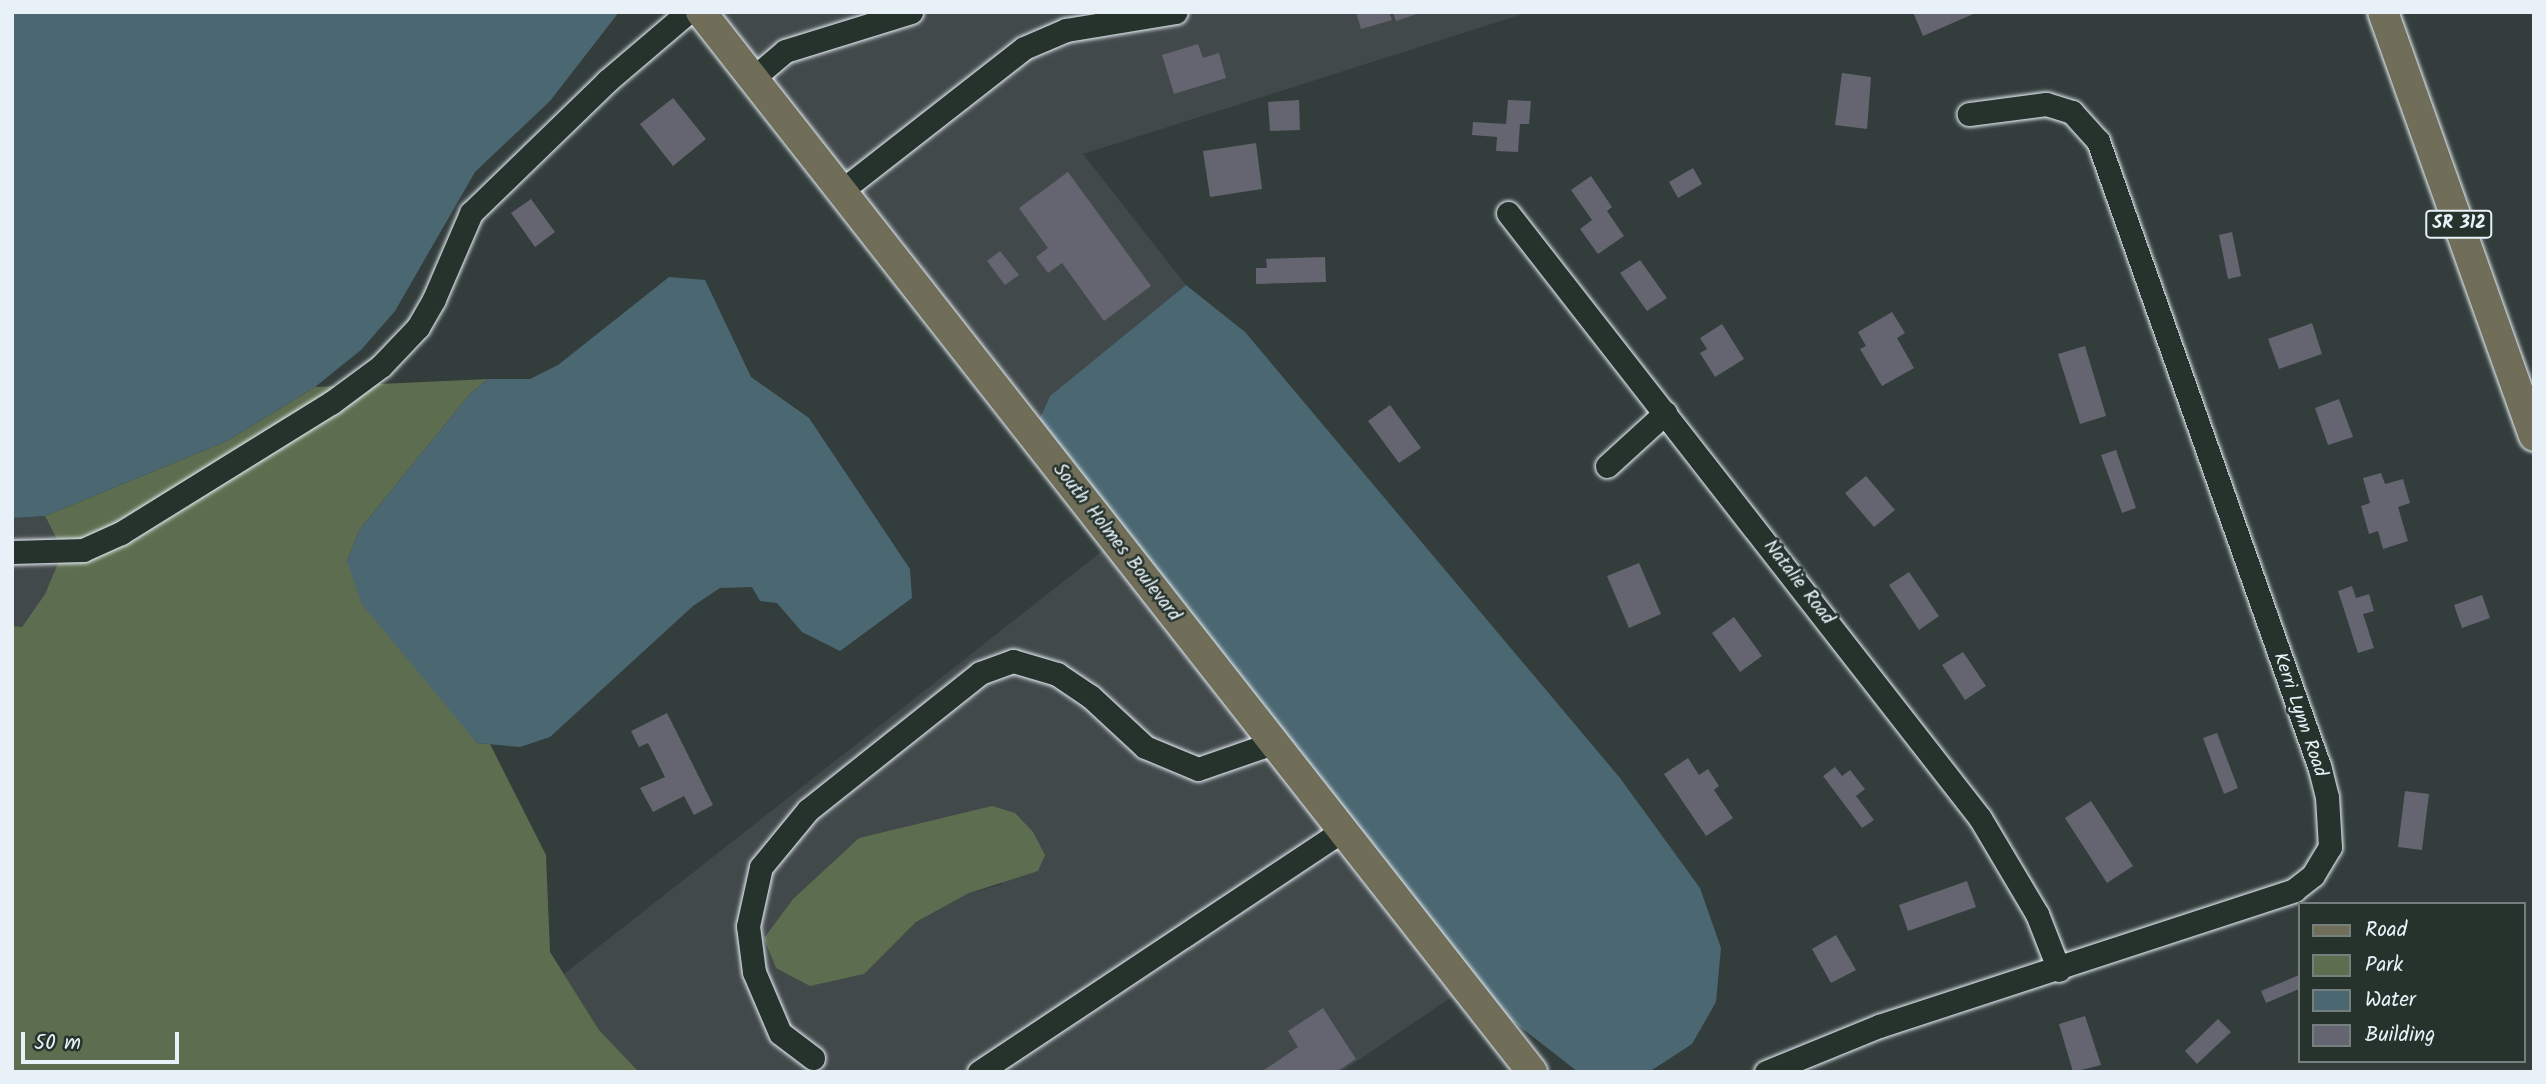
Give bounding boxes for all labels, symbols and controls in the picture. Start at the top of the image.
road number: SR 312 [2424,210,2494,238]
street label: South Holmes Boulevard [1047,459,1185,627]
street label: Natalie Road [1758,536,1838,630]
street label: Kerri Lynn Road [2267,650,2331,780]
legend [2298,902,2525,1063]
text: Road [2365,914,2407,947]
text: Park [2365,949,2403,982]
text: Water [2365,984,2416,1017]
scale bar [24,1018,182,1062]
text: Building [2365,1019,2435,1052]
text: 50 m [34,1027,81,1060]

